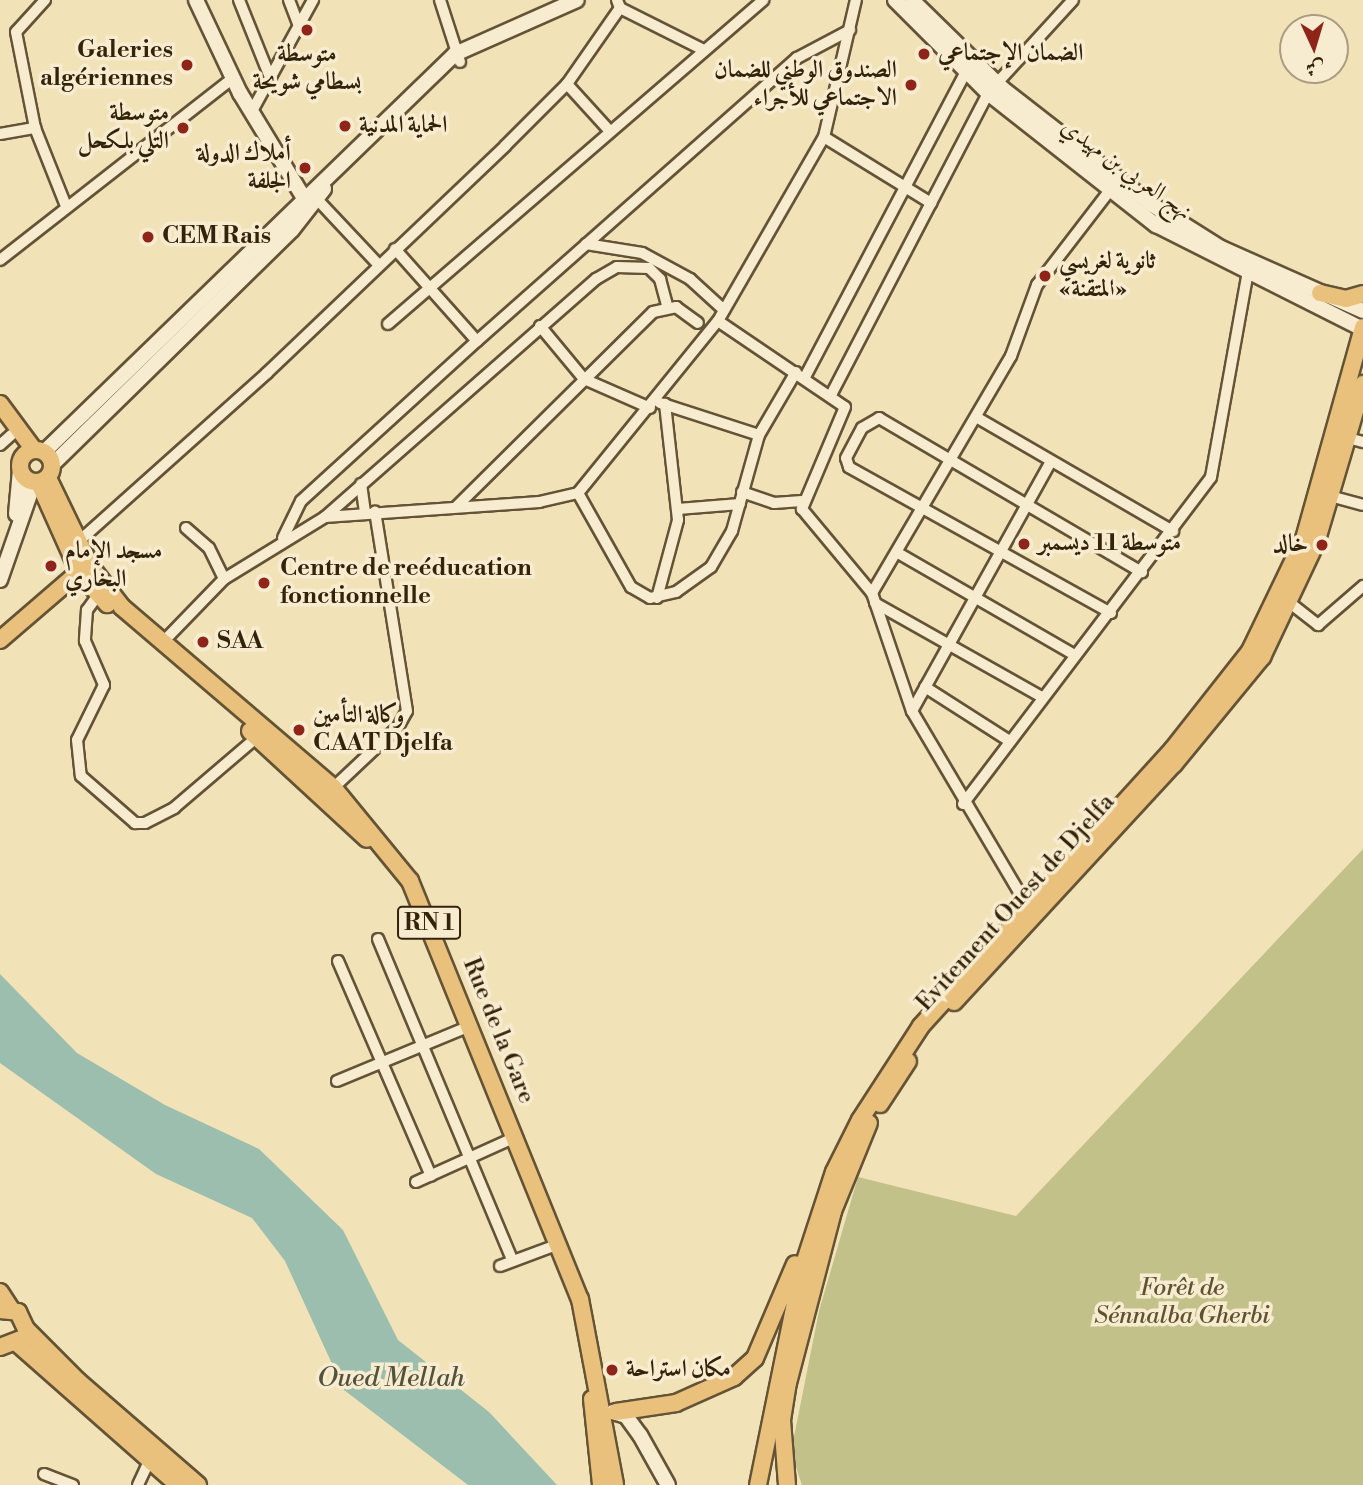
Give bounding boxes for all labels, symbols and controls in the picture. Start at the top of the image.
north arrow [1279,14,1349,84]
marker: متوسطة بسطامي شويحة [299,22,315,38]
place label: Galeries algériennes [40,37,173,93]
place label: الضمان الإجتماعي [938,40,1083,68]
place label: متوسطة بسطامي شويحة [253,41,361,97]
marker: الضمان الإجتماعي [916,46,932,62]
text: ش [1305,55,1326,81]
marker: Galeries algériennes [179,57,195,73]
place label: الصندوق الوطني للضمان الاجتماعي للأجراء [714,57,897,113]
marker: الصندوق الوطني للضمان الاجتماعي للأجراء [903,77,919,93]
place label: متوسطة التلي بلكحل [78,100,169,156]
place label: الحماية المدنية [359,112,447,140]
street label: نهج العربي بن مهيدي [1055,113,1197,227]
marker: الحماية المدنية [337,118,353,134]
marker: متوسطة التلي بلكحل [175,120,191,136]
place label: أملاك الدولة الجلفة [197,140,291,196]
marker: أملاك الدولة الجلفة [297,160,313,176]
place label: CEM Rais [162,223,271,251]
marker: CEM Rais [140,229,156,245]
place label: ثانوية لغريسي «المتقنة» [1059,248,1155,304]
marker: ثانوية لغريسي «المتقنة» [1037,268,1053,284]
place label: متوسطة 11 ديسمبر [1038,530,1181,558]
place label: خالد [1273,531,1308,559]
marker: متوسطة 11 ديسمبر [1016,536,1032,552]
marker: خالد [1314,537,1330,553]
place label: مسجد الإمام البخاري [65,538,162,594]
place label: Centre de reéducation fonctionnelle [280,555,532,611]
marker: مسجد الإمام البخاري [43,558,59,574]
marker: Centre de reéducation fonctionnelle [254,573,274,593]
place label: SAA [217,628,263,656]
marker: SAA [195,634,211,650]
place label: وكالة التأمين CAAT Djelfa [313,702,453,758]
marker: وكالة التأمين CAAT Djelfa [291,722,307,738]
street label: Evitement Ouest de Djelfa [911,788,1121,1018]
road number: RN 1 [396,904,462,942]
street label: Rue de la Gare [456,954,540,1108]
park label: Forêt de Sénnalba Gherbi [1094,1275,1270,1331]
place label: مكان استراحة [626,1356,731,1384]
marker: مكان استراحة [604,1362,620,1378]
water label: Oued Mellah [317,1363,465,1395]

